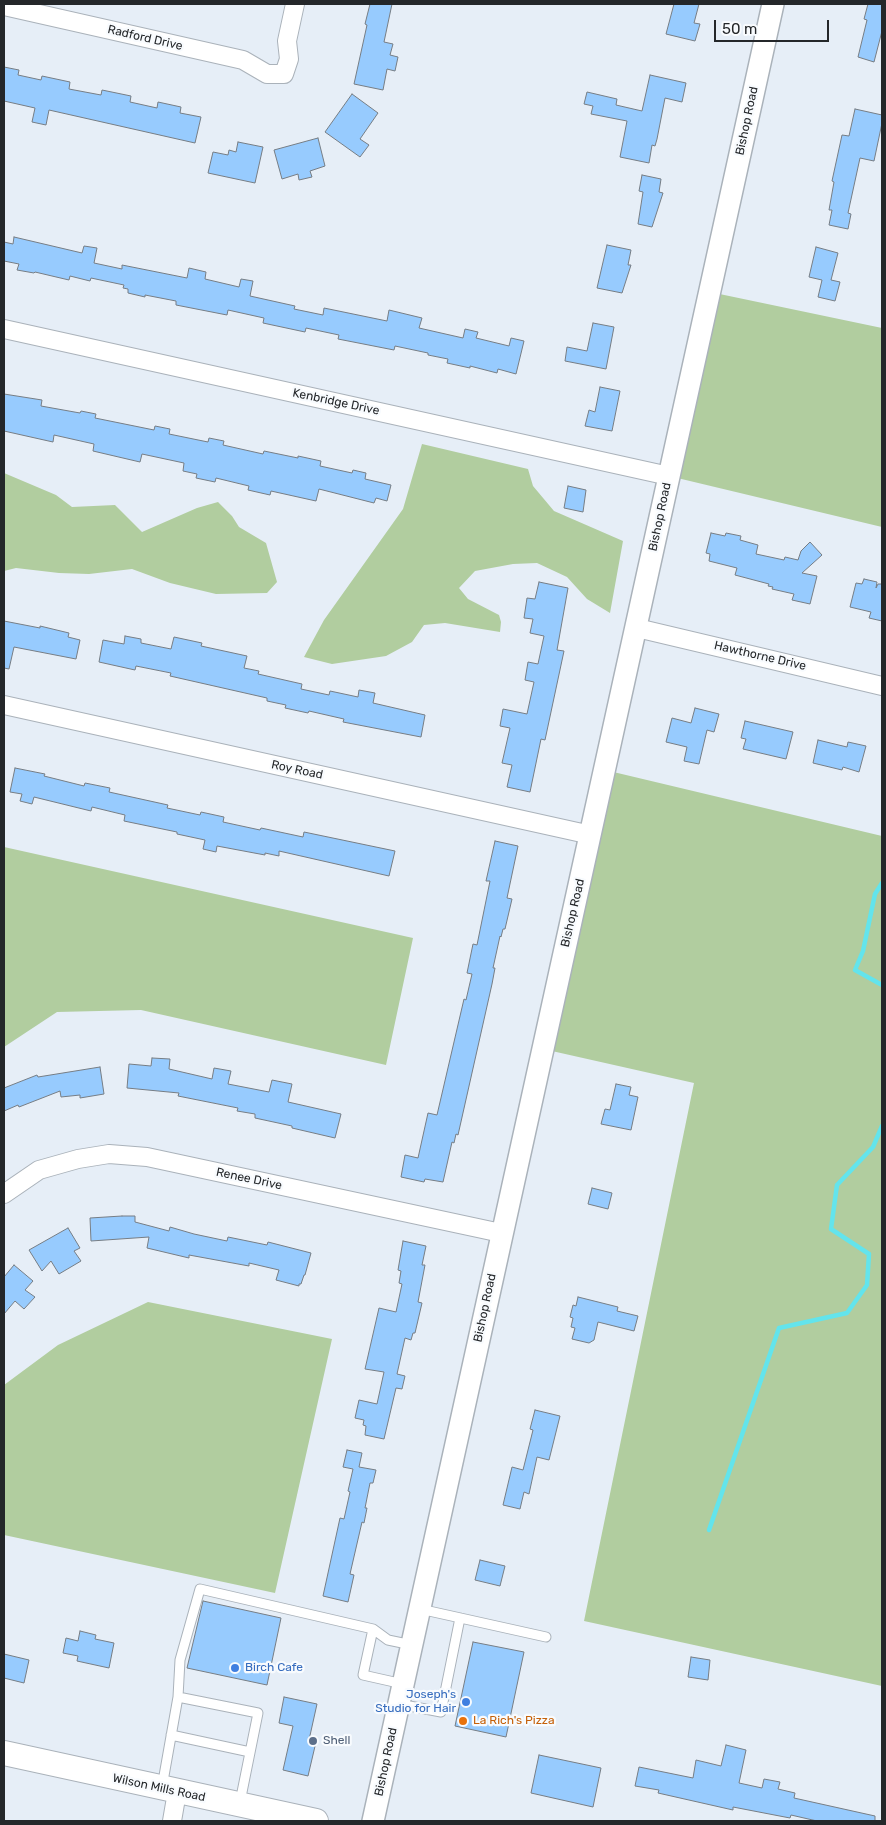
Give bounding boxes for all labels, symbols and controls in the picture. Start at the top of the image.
scale bar [716,10,831,42]
text: 50 m [722,20,757,38]
street label: Radford Drive [106,22,184,54]
street label: Bishop Road [733,85,761,157]
street label: Kenbridge Drive [291,386,381,418]
street label: Bishop Road [646,481,674,553]
street label: Hawthorne Drive [713,638,807,674]
street label: Roy Road [270,758,324,782]
street label: Bishop Road [558,877,588,949]
street label: Renee Drive [215,1165,283,1193]
street label: Bishop Road [471,1272,499,1344]
place label: Birch Cafe [245,1661,303,1675]
marker: Birch Cafe [229,1662,241,1674]
place label: Joseph's Studio for Hair [375,1688,456,1716]
marker: Joseph's Studio for Hair [460,1696,472,1708]
place label: La Rich's Pizza [473,1714,555,1728]
marker: La Rich's Pizza [457,1715,469,1727]
street label: Bishop Road [372,1726,400,1798]
place label: Shell [323,1734,350,1748]
marker: Shell [307,1735,319,1747]
street label: Wilson Mills Road [111,1771,207,1805]

